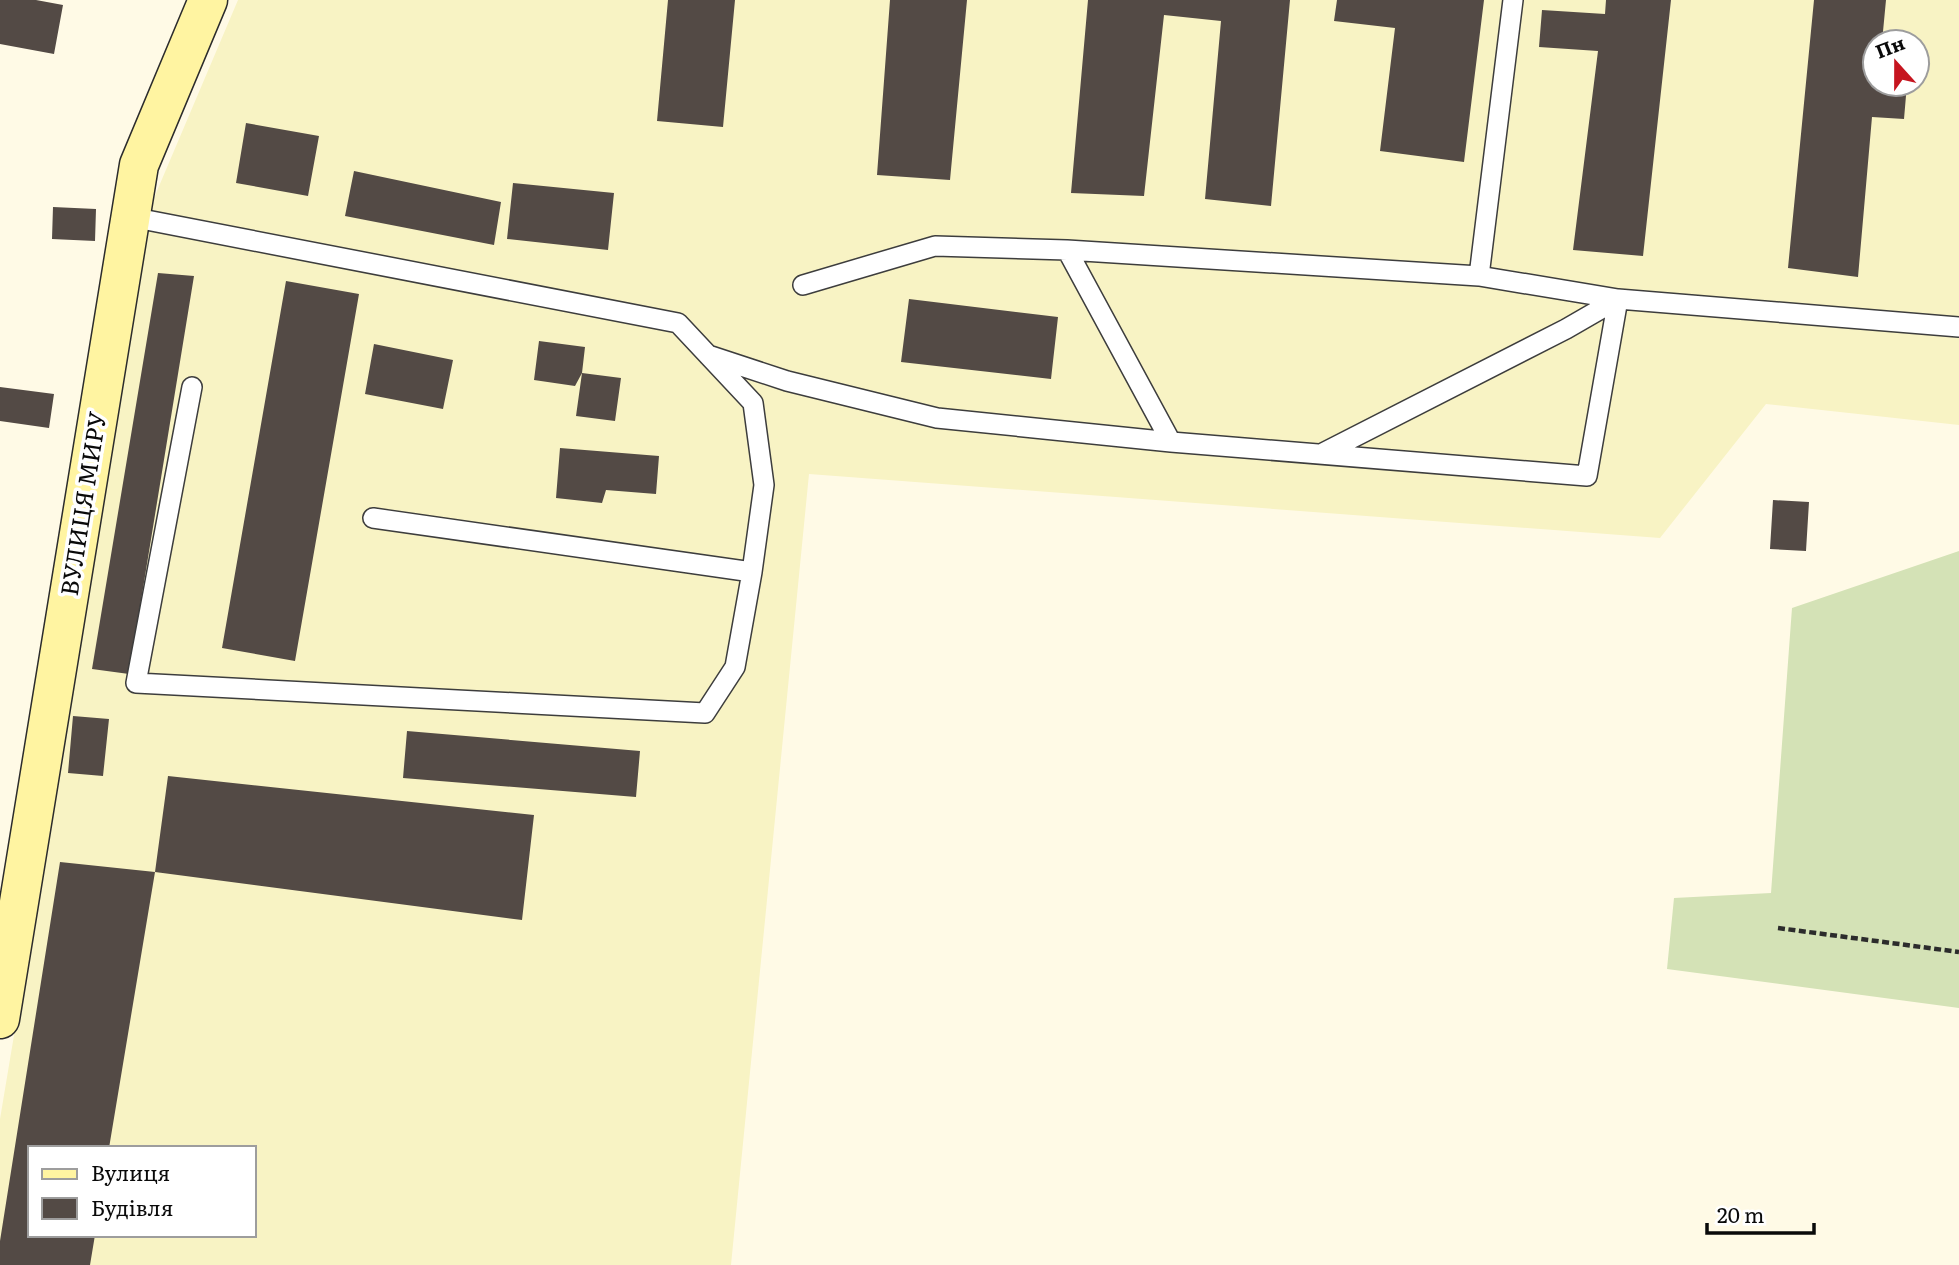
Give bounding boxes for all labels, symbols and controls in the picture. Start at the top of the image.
north arrow [1861,28,1931,98]
text: Пн [1871,28,1908,65]
street label: ВУЛИЦЯ МИРУ [50,408,113,598]
legend [28,1146,256,1237]
text: Вулиця [91,1156,170,1187]
text: Будівля [91,1191,173,1222]
scale bar [1707,1192,1814,1236]
text: 20 m [1717,1198,1764,1229]

